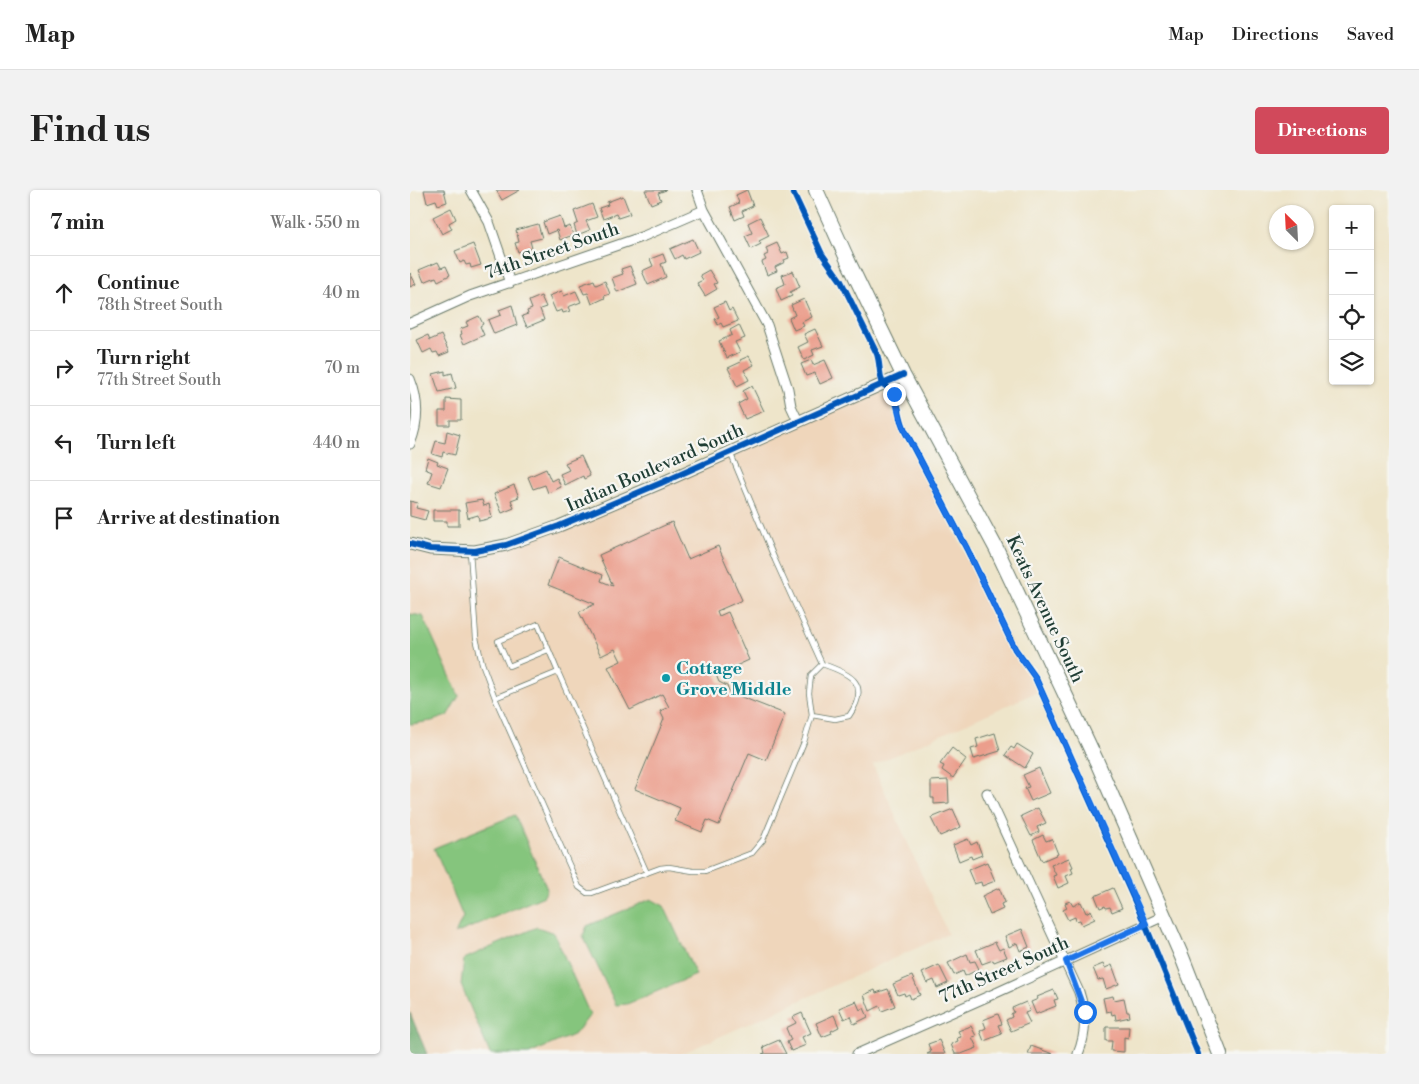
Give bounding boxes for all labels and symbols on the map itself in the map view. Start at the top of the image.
north arrow [1269,205,1314,250]
street label: 74th Street South [482,217,622,285]
route end [883,383,906,406]
street label: Indian Boulevard South [563,418,748,518]
street label: Keats Avenue South [1001,532,1089,687]
place label: Cottage Grove Middle [676,657,792,701]
marker: Cottage Grove Middle [660,672,672,684]
street label: 77th Street South [935,931,1073,1009]
route start [1074,1001,1097,1024]

